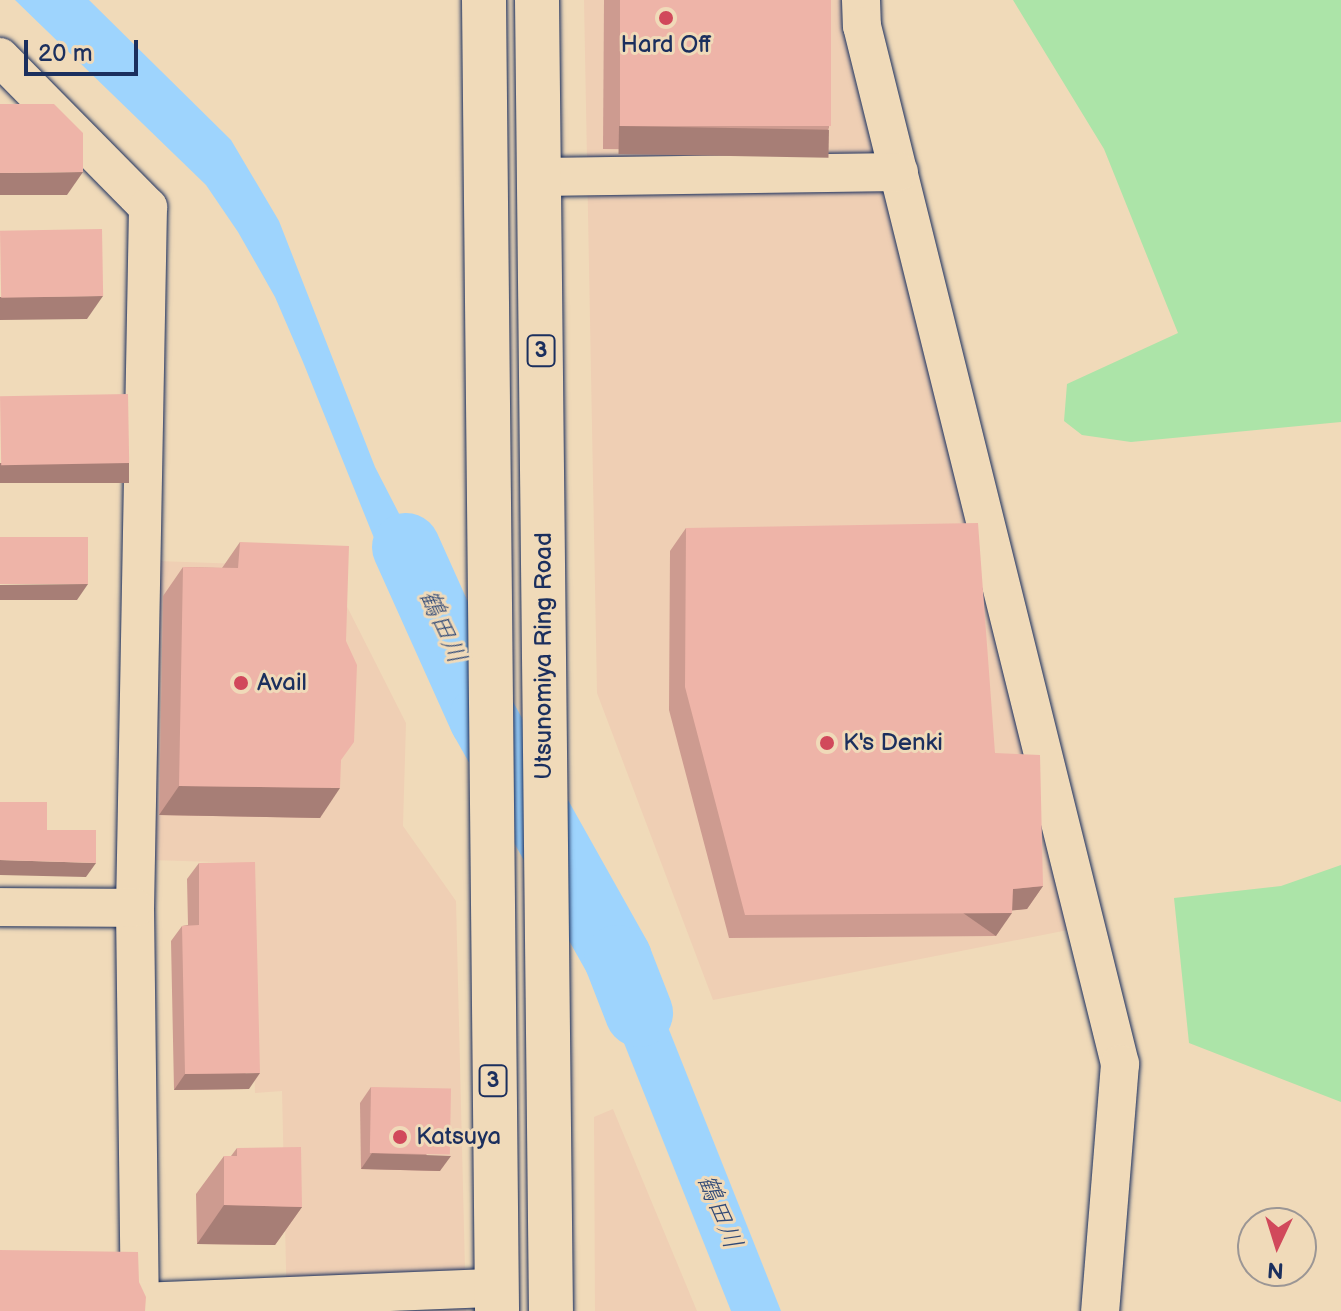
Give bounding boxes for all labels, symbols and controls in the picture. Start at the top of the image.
marker: Hard Off [657,9,675,27]
scale bar [28,24,142,74]
place label: Hard Off [621,31,711,59]
text: 20 m [38,39,93,68]
road number: 3 [525,333,557,369]
street label: Utsunomiya Ring Road [530,532,558,780]
water label: 鶴田川 [412,585,472,669]
place label: Avail [257,669,307,697]
marker: Avail [232,674,250,692]
place label: K's Denki [843,729,943,757]
marker: K's Denki [818,734,836,752]
road number: 3 [477,1063,509,1099]
place label: Katsuya [416,1123,501,1151]
marker: Katsuya [391,1128,409,1146]
water label: 鶴田川 [690,1170,748,1254]
north arrow [1237,1207,1317,1287]
text: N [1266,1255,1285,1283]

